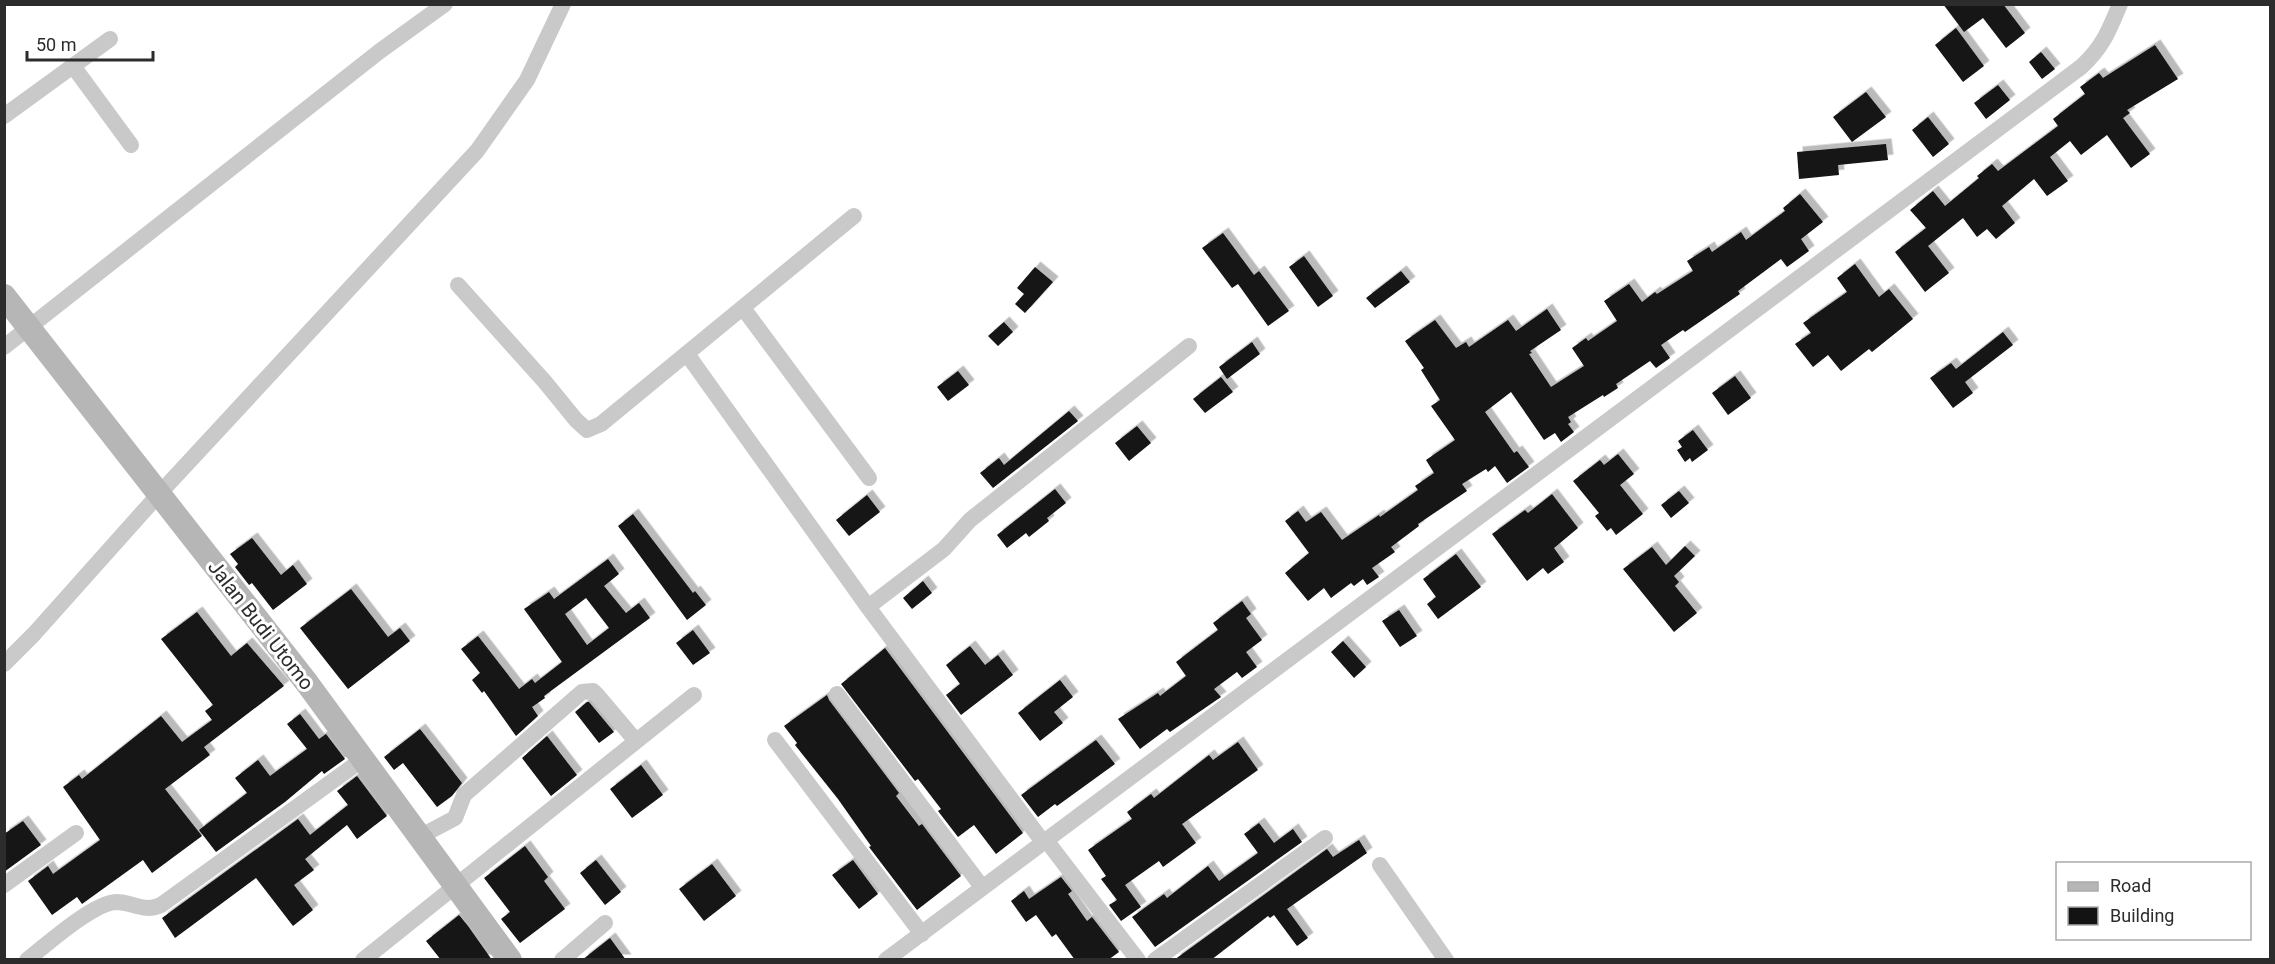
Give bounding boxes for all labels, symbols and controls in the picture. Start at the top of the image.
scale bar [27,24,153,62]
text: 50 m [36,34,76,55]
street label: Jalan Budi Utomo [203,555,319,695]
legend [2056,862,2251,940]
text: Road [2110,875,2151,896]
text: Building [2110,905,2174,926]

